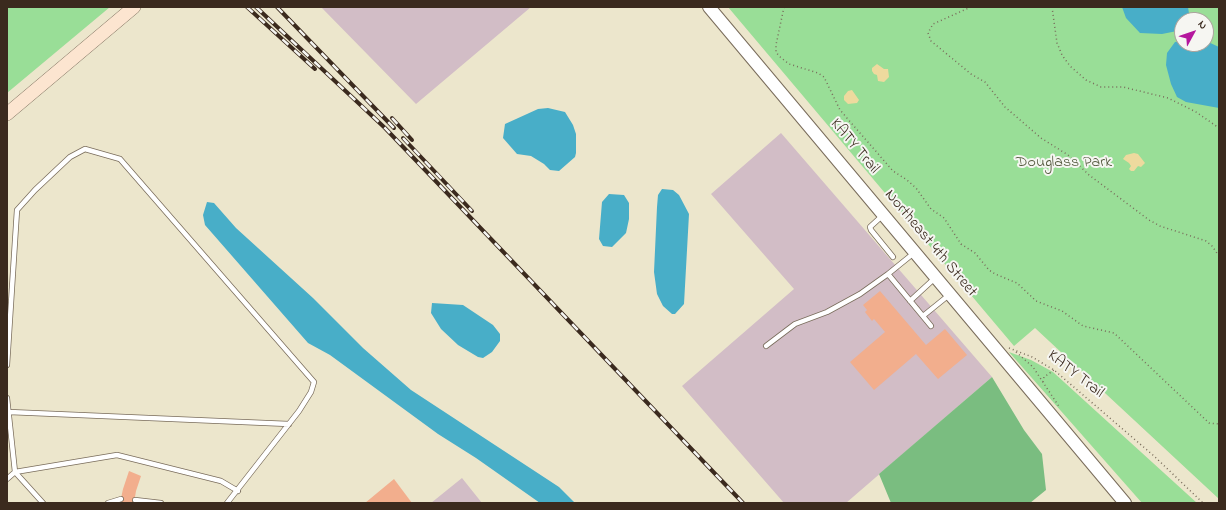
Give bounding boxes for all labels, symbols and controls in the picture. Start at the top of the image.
north arrow [1174,12,1214,52]
text: N [1194,17,1211,33]
street label: KATY Trail [825,115,883,179]
park label: Douglass Park [1016,153,1112,173]
street label: Northeast 4th Street [879,186,981,302]
street label: KATY Trail [1043,347,1107,403]

